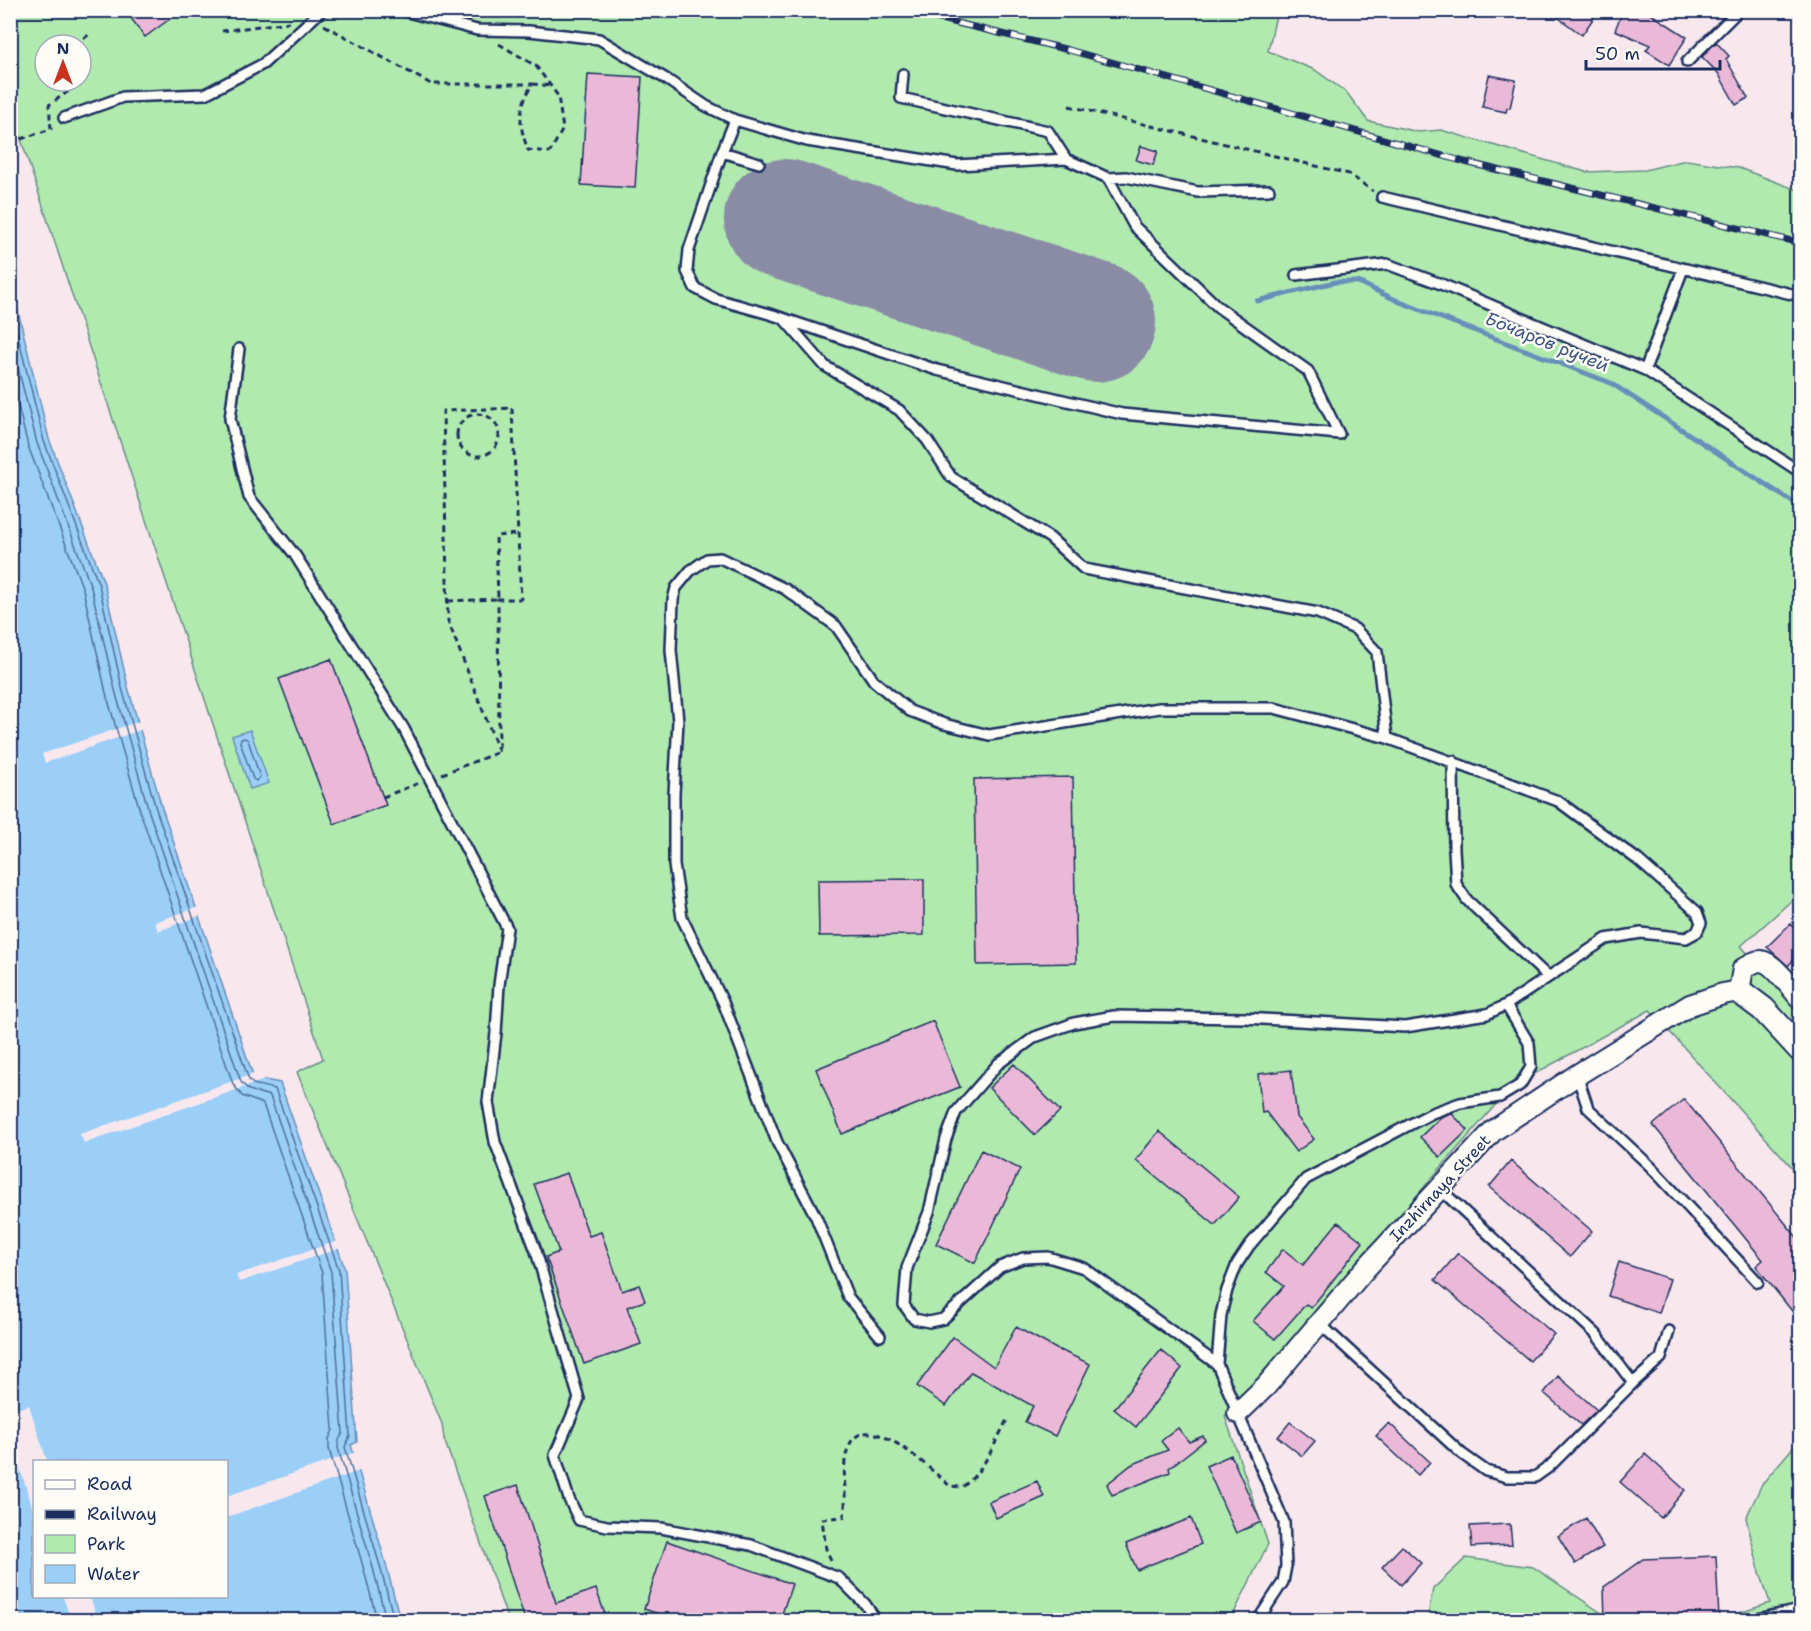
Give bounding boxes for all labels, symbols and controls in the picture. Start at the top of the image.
north arrow [33,33,93,93]
scale bar [1586,33,1720,71]
text: N [57,38,69,59]
text: 50 m [1595,42,1640,66]
water label: Бочаров ручей [1481,306,1613,378]
street label: Inzhirnaya Street [1385,1130,1495,1246]
legend [33,1460,228,1598]
text: Road [87,1472,132,1496]
text: Railway [87,1502,157,1526]
text: Park [87,1532,126,1556]
text: Water [87,1562,140,1586]

